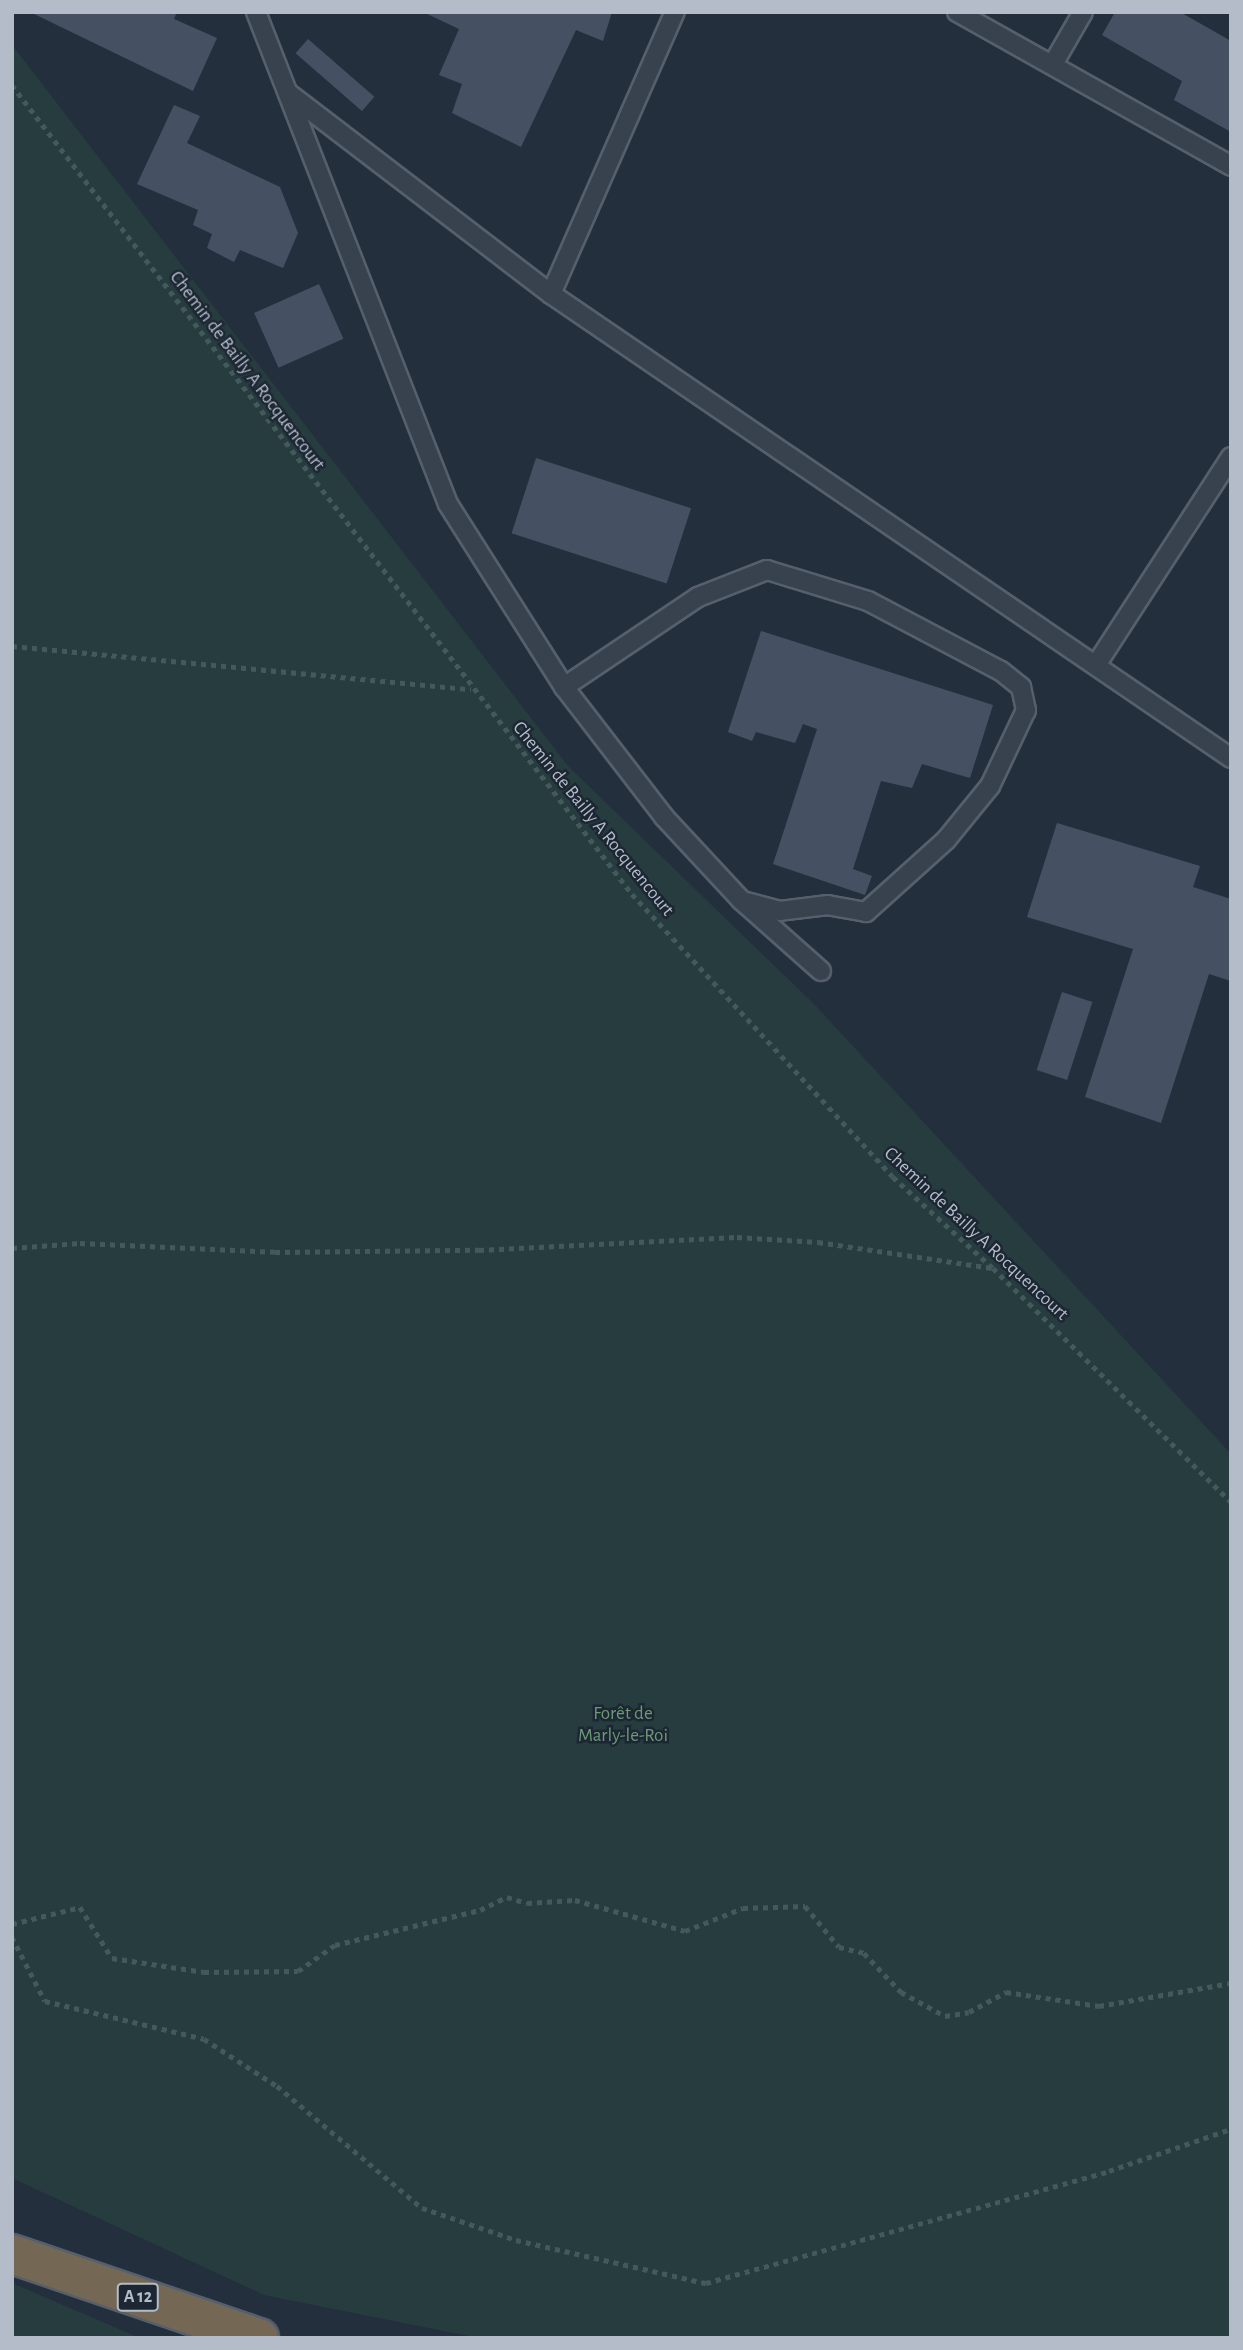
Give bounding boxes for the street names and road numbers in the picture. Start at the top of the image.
street label: Chemin de Bailly A Rocquencourt [164,267,330,475]
street label: Chemin de Bailly A Rocquencourt [507,717,679,921]
street label: Chemin de Bailly A Rocquencourt [879,1142,1073,1326]
road number: A 12 [115,2283,161,2312]

